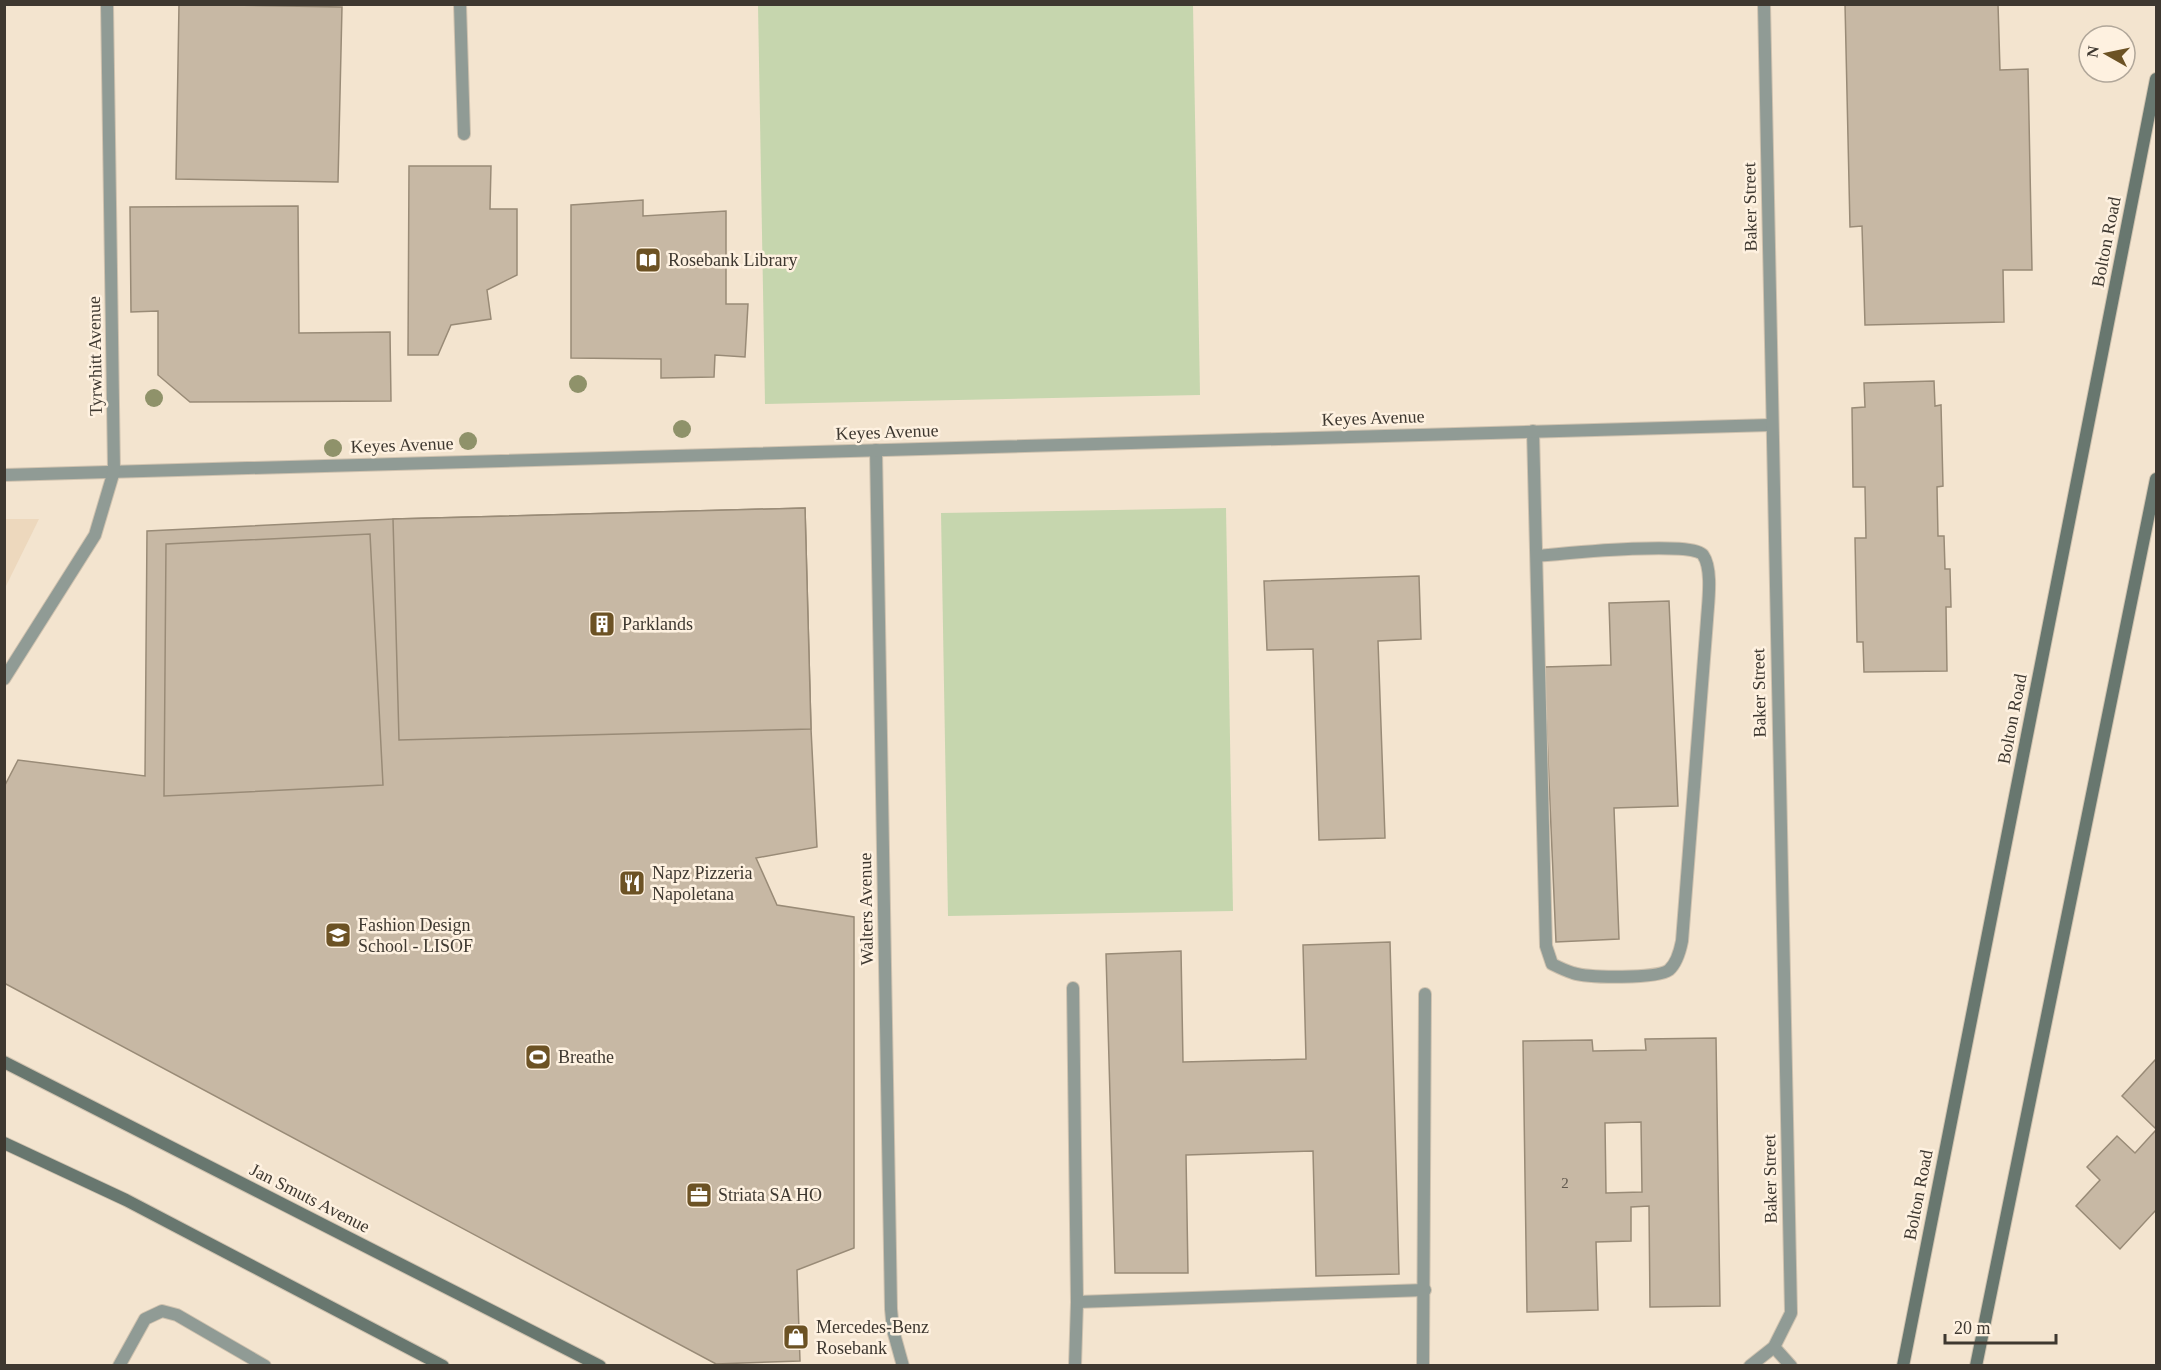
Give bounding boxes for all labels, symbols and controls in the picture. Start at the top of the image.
north arrow [2077,24,2137,84]
text: N [2083,44,2102,59]
street label: Baker Street [1739,162,1761,252]
street label: Bolton Road [2087,195,2125,289]
library icon: Rosebank Library [633,245,663,275]
place label: Rosebank Library [668,250,797,270]
street label: Tyrwhitt Avenue [84,296,106,416]
street label: Keyes Avenue [1321,406,1425,430]
street label: Keyes Avenue [835,420,939,444]
street label: Keyes Avenue [350,433,454,457]
building icon: Parklands [587,609,617,639]
place label: Parklands [622,614,693,634]
street label: Baker Street [1748,648,1770,738]
street label: Bolton Road [1993,672,2031,766]
street label: Walters Avenue [855,852,877,966]
place label: Napz Pizzeria Napoletana [652,863,752,904]
restaurant icon: Napz Pizzeria Napoletana [617,868,647,898]
place label: Fashion Design School - LISOF [358,915,473,956]
school or university icon: Fashion Design School - LISOF [323,920,353,950]
sports icon: Breathe [523,1042,553,1072]
place label: Breathe [558,1047,614,1067]
street label: Baker Street [1759,1134,1781,1224]
street label: Bolton Road [1899,1148,1937,1242]
street label: Jan Smuts Avenue [247,1159,373,1237]
house number: 2 [1561,1175,1569,1191]
office icon: Striata SA HO [684,1180,714,1210]
place label: Striata SA HO [718,1185,822,1205]
scale bar [1945,1307,2056,1345]
place label: Mercedes-Benz Rosebank [816,1317,929,1358]
text: 20 m [1954,1318,1991,1338]
shop icon: Mercedes-Benz Rosebank [781,1322,811,1352]

